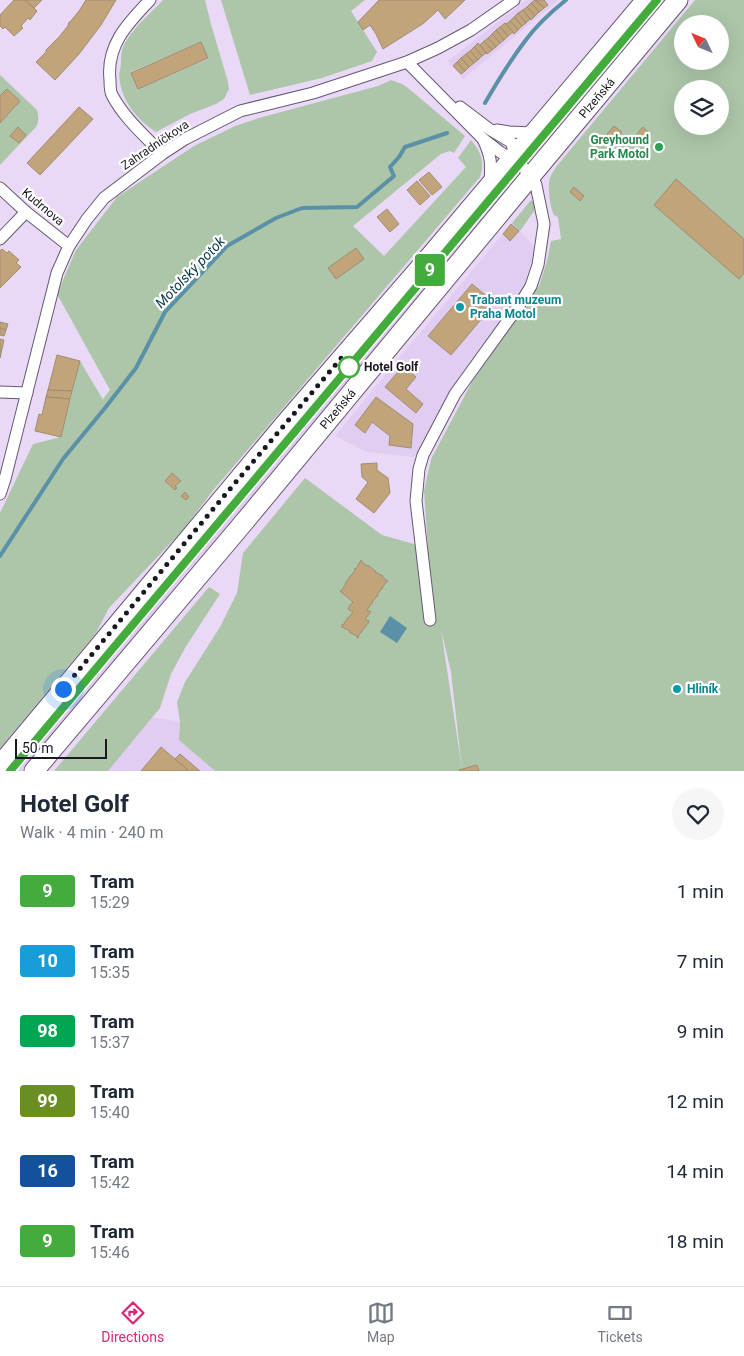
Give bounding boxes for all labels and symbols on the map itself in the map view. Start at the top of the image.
north arrow [674,15,729,70]
street label: Plzeňská [576,75,618,121]
street label: Zahradníčkova [119,117,191,173]
place label: Greyhound Park Motol [590,133,649,161]
marker: Greyhound Park Motol [653,141,665,153]
street label: Kudrnova [19,185,67,229]
water label: Motolský potok [152,232,229,311]
line badge: 9 [414,254,446,286]
place label: Trabant muzeum Praha Motol [470,293,561,321]
marker: Trabant muzeum Praha Motol [454,301,466,313]
marker: Hotel Golf [338,356,360,378]
place label: Hotel Golf [364,360,419,374]
street label: Plzeňská [317,386,359,432]
your location [51,677,76,702]
place label: Hliník [687,682,719,696]
marker: Hliník [671,683,683,695]
scale bar [15,736,108,759]

